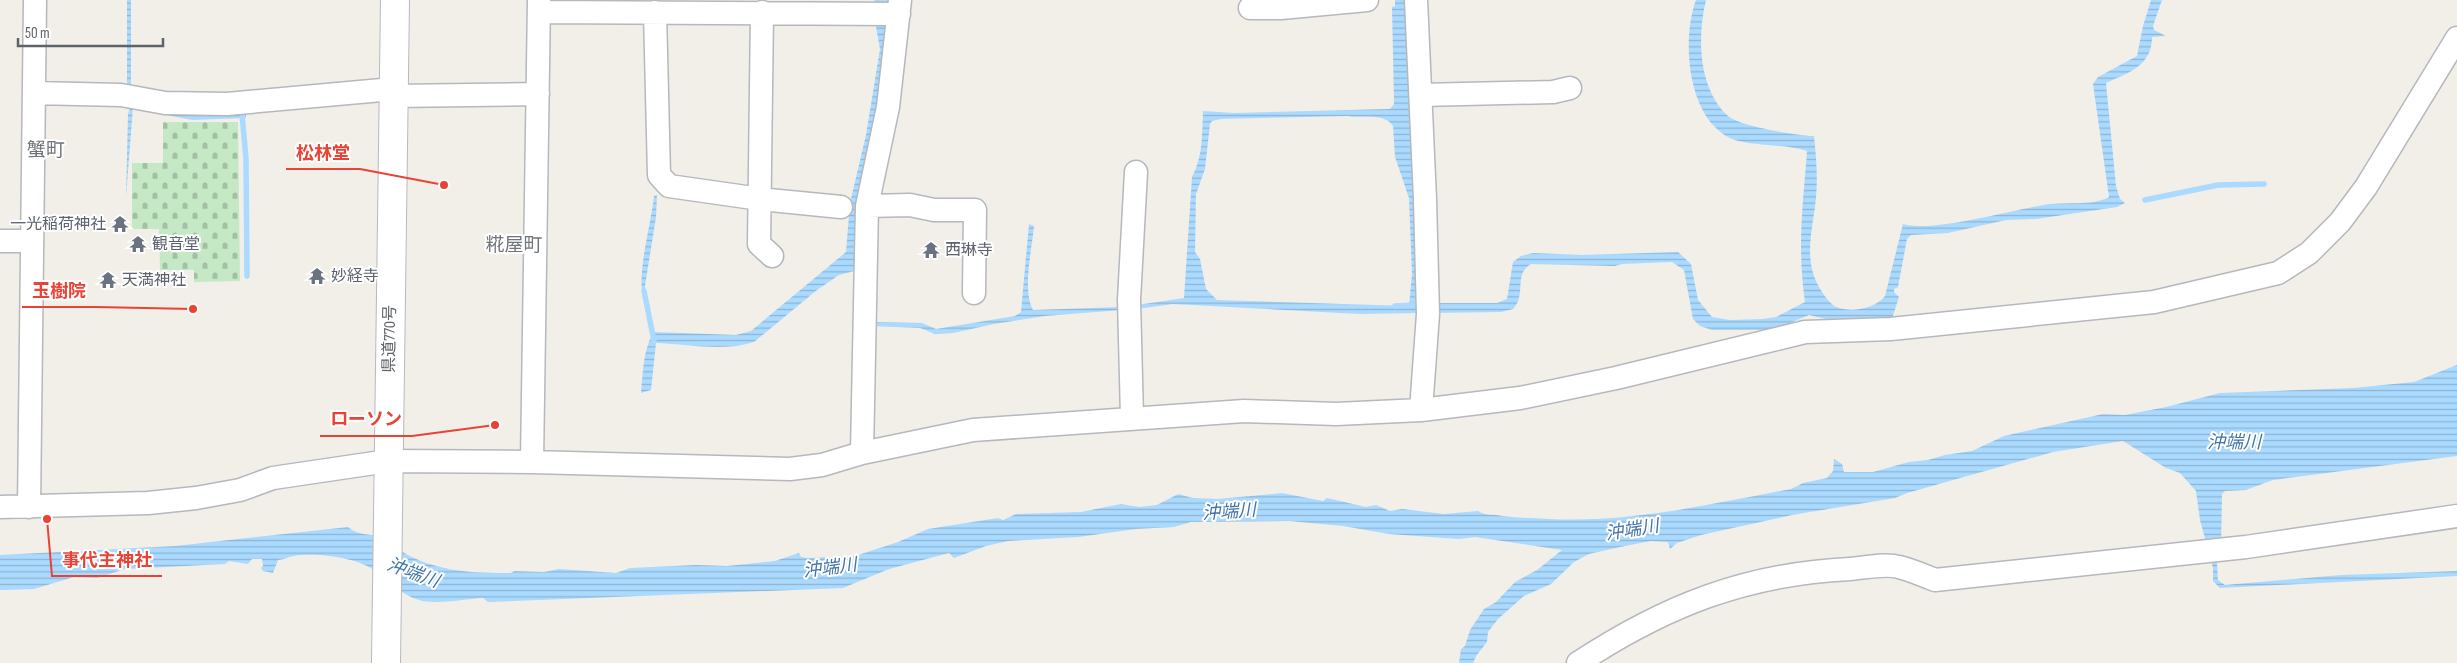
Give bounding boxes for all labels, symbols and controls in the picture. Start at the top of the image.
scale bar [18,15,162,47]
text: 50 m [25,24,50,43]
callout: 松林堂 [286,136,360,169]
district label: 蟹町 [27,139,65,162]
text: 松林堂 [296,143,350,164]
temple icon: 一光稲荷神社 [110,214,130,234]
place label: 一光稲荷神社 [10,215,106,234]
temple icon: 観音堂 [128,234,148,254]
district label: 糀屋町 [485,234,543,257]
place label: 観音堂 [152,235,200,254]
temple icon: 西琳寺 [921,240,941,260]
place label: 西琳寺 [945,241,993,260]
temple icon: 妙経寺 [307,266,327,286]
place label: 妙経寺 [331,267,379,286]
temple icon: 天満神社 [98,270,118,290]
place label: 天満神社 [122,271,186,290]
callout: 玉樹院 [22,274,96,307]
text: 玉樹院 [32,281,86,302]
street label: 県道770号 [380,305,400,373]
callout: ローソン [320,403,412,436]
text: ローソン [330,409,402,430]
water label: 沖端川 [2207,432,2263,453]
water label: 沖端川 [1201,500,1259,524]
water label: 沖端川 [1604,515,1662,545]
callout: 事代主神社 [52,543,162,576]
text: 事代主神社 [62,550,152,571]
water label: 沖端川 [384,554,444,593]
water label: 沖端川 [802,554,860,582]

